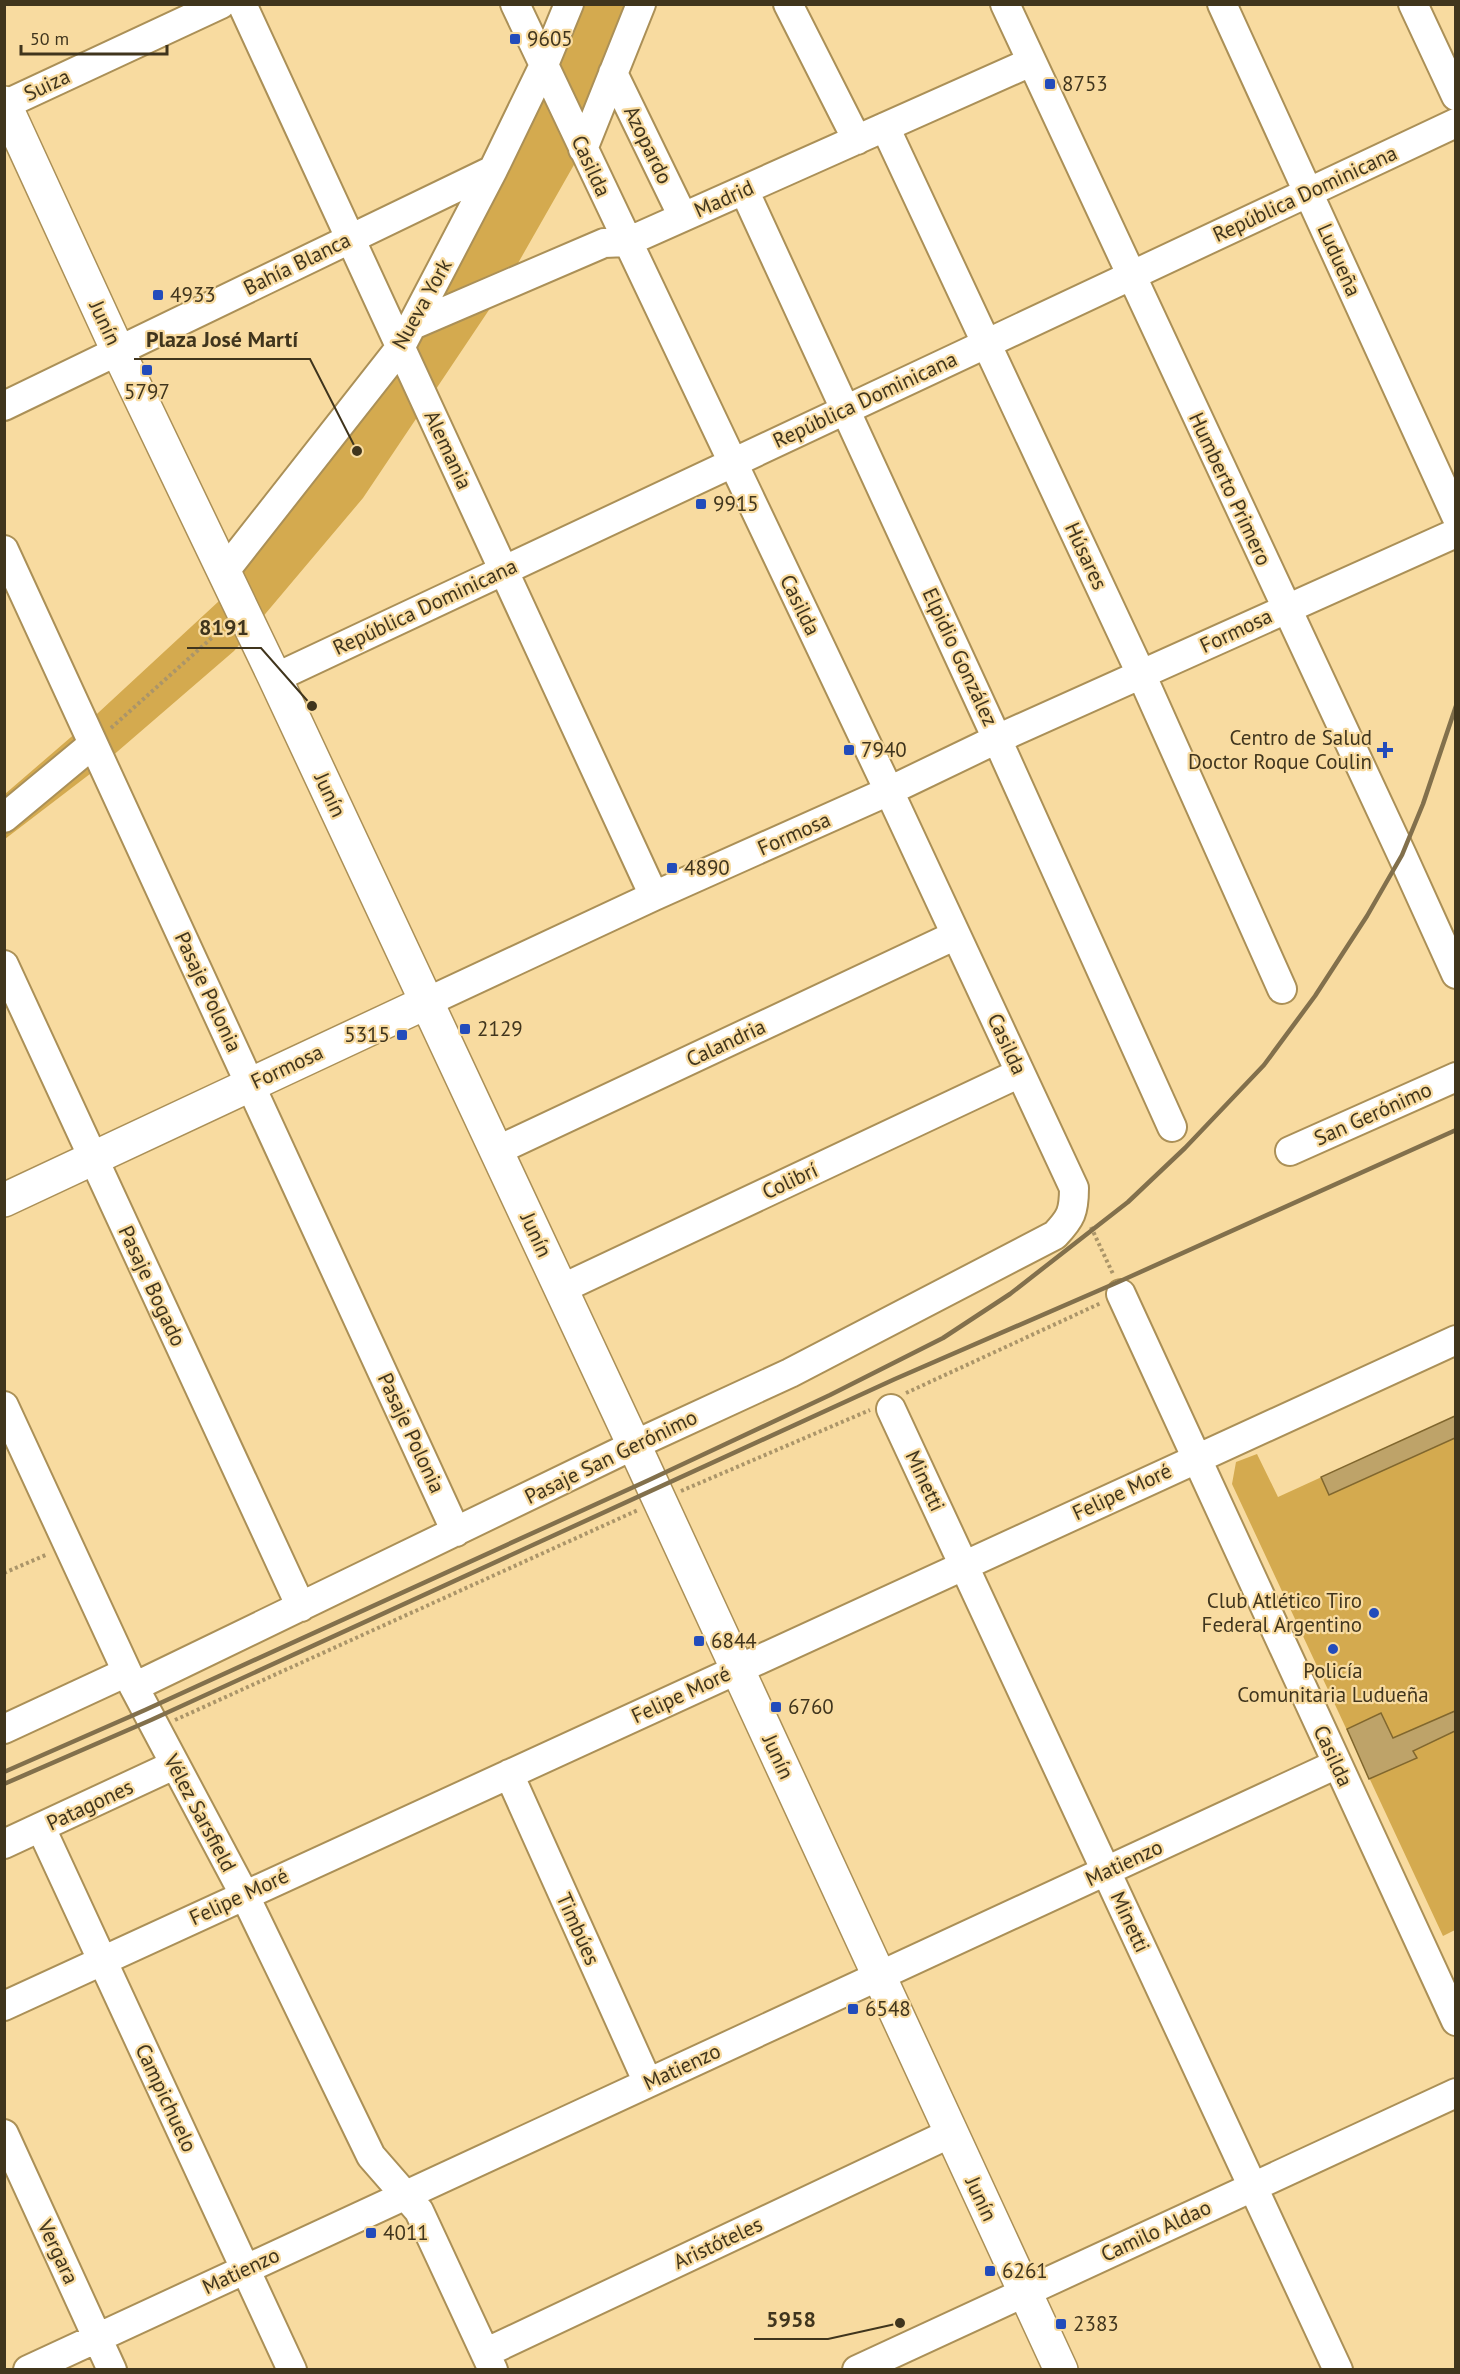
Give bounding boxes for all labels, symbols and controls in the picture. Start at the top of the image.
scale bar [21,18,166,56]
place label: 9605 [527,25,573,52]
text: 50 m [30,27,69,50]
marker: 9605 [508,32,522,46]
street label: Suiza [19,62,74,107]
place label: 8753 [1062,70,1108,97]
marker: 8753 [1043,77,1057,91]
street label: Azopardo [618,101,679,188]
street label: Casilda [566,131,617,201]
street label: República Dominicana [1208,139,1401,248]
street label: Madrid [690,174,758,224]
street label: Ludueña [1311,219,1367,300]
street label: Bahía Blanca [239,226,355,301]
street label: Nueva York [386,254,458,354]
place label: 4933 [170,281,216,308]
marker: 4933 [151,288,165,302]
street label: Junín [83,295,127,349]
callout: Plaza José Martí [134,319,310,359]
text: Plaza José Martí [146,325,298,353]
street label: República Dominicana [768,345,961,454]
marker: 5797 [140,363,154,377]
place label: 5797 [124,378,170,405]
street label: Alemania [418,406,478,494]
street label: Humberto Primero [1183,408,1278,570]
place label: 9915 [713,490,759,517]
marker: 9915 [694,497,708,511]
street label: Húsares [1059,518,1114,594]
street label: República Dominicana [328,552,521,661]
street label: Casilda [774,570,827,640]
street label: Elpidio González [917,583,1004,730]
street label: Formosa [1195,602,1276,659]
callout: 8191 [187,608,261,648]
text: 8191 [199,613,249,641]
place label: Centro de Salud Doctor Roque Coulin [1188,724,1372,775]
place label: 7940 [861,736,907,763]
marker: Centro de Salud Doctor Roque Coulin [1376,741,1394,759]
marker: 7940 [842,743,856,757]
street label: Junín [308,767,352,821]
street label: Formosa [753,806,834,862]
place label: 4890 [684,854,730,881]
marker: 4890 [665,861,679,875]
street label: Pasaje Polonia [169,927,248,1056]
street label: Casilda [982,1009,1033,1079]
street label: Calandria [682,1012,770,1073]
place label: 2129 [477,1015,523,1042]
place label: 5315 [344,1021,390,1048]
marker: 2129 [458,1022,472,1036]
marker: 5315 [395,1028,409,1042]
street label: Formosa [246,1038,327,1095]
street label: San Gerónimo [1310,1076,1436,1152]
street label: Colibrí [758,1156,822,1205]
street label: Junín [514,1207,558,1261]
street label: Pasaje Bogado [113,1221,192,1351]
street label: Pasaje Polonia [372,1368,451,1497]
street label: Pasaje San Gerónimo [520,1403,701,1510]
street label: Minetti [900,1446,951,1516]
street label: Felipe Moré [1068,1457,1176,1526]
place label: Club Atlético Tiro Federal Argentino [1202,1587,1362,1638]
marker: Club Atlético Tiro Federal Argentino [1367,1606,1381,1620]
place label: 6844 [711,1627,757,1654]
marker: 6844 [692,1634,706,1648]
marker: Policía Comunitaria Ludueña [1326,1642,1340,1656]
place label: Policía Comunitaria Ludueña [1237,1657,1429,1708]
street label: Felipe Moré [627,1660,735,1729]
place label: 6760 [788,1693,834,1720]
marker: 6760 [769,1700,783,1714]
street label: Casilda [1308,1721,1359,1791]
street label: Junín [756,1729,800,1783]
street label: Vélez Sarsfield [158,1748,243,1876]
street label: Patagones [42,1773,137,1836]
street label: Matienzo [1081,1833,1167,1892]
street label: Felipe Moré [185,1862,293,1931]
street label: Minetti [1105,1887,1156,1957]
street label: Timbúes [551,1888,606,1969]
place label: 6548 [865,1995,911,2022]
marker: 6548 [846,2002,860,2016]
street label: Matienzo [639,2037,725,2096]
street label: Campichuelo [130,2039,203,2156]
street label: Junín [959,2171,1003,2225]
street label: Camilo Aldao [1096,2193,1215,2268]
street label: Aristóteles [669,2210,767,2275]
street label: Vergara [31,2214,85,2288]
place label: 4011 [383,2219,429,2246]
marker: 4011 [364,2226,378,2240]
street label: Matienzo [198,2241,284,2300]
place label: 6261 [1002,2257,1048,2284]
marker: 6261 [983,2264,997,2278]
callout: 5958 [754,2299,828,2339]
text: 5958 [766,2305,816,2333]
place label: 2383 [1073,2310,1119,2337]
marker: 2383 [1054,2317,1068,2331]

